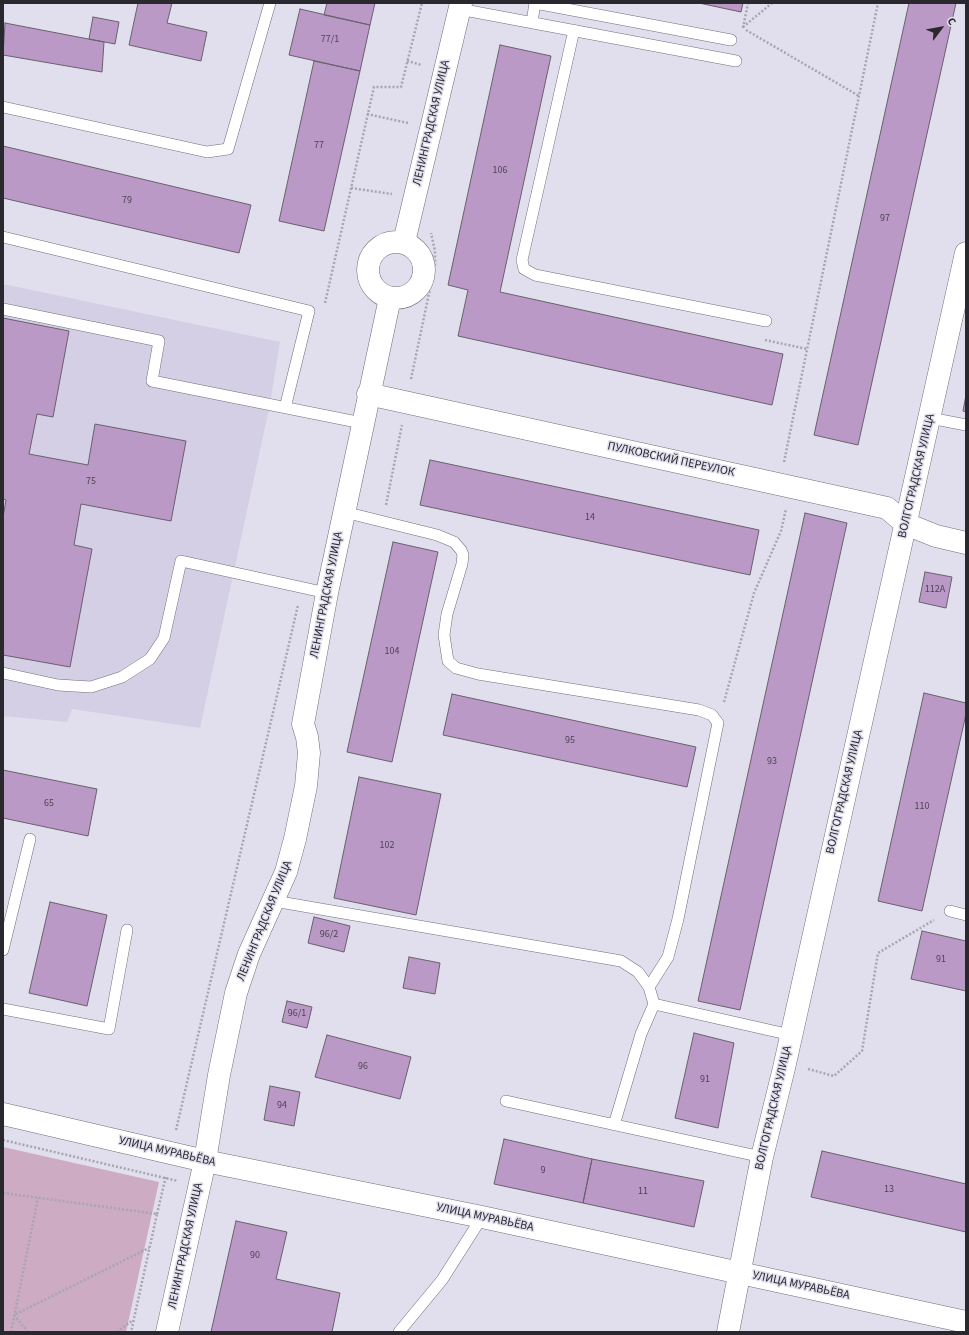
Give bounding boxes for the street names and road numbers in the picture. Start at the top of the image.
street label: ЛЕНИНГРАДСКАЯ УЛИЦА [411,59,453,187]
street label: ВОЛГОГРАДСКАЯ УЛИЦА [896,412,938,540]
street label: ПУЛКОВСКИЙ ПЕРЕУЛОК [606,439,736,481]
street label: ЛЕНИНГРАДСКАЯ УЛИЦА [308,531,346,659]
street label: ВОЛГОГРАДСКАЯ УЛИЦА [824,728,866,856]
street label: ЛЕНИНГРАДСКАЯ УЛИЦА [234,859,296,983]
street label: ВОЛГОГРАДСКАЯ УЛИЦА [753,1044,795,1172]
street label: УЛИЦА МУРАВЬЁВА [117,1134,217,1170]
street label: ЛЕНИНГРАДСКАЯ УЛИЦА [166,1182,206,1310]
street label: УЛИЦА МУРАВЬЁВА [435,1201,535,1235]
street label: УЛИЦА МУРАВЬЁВА [751,1269,851,1303]

